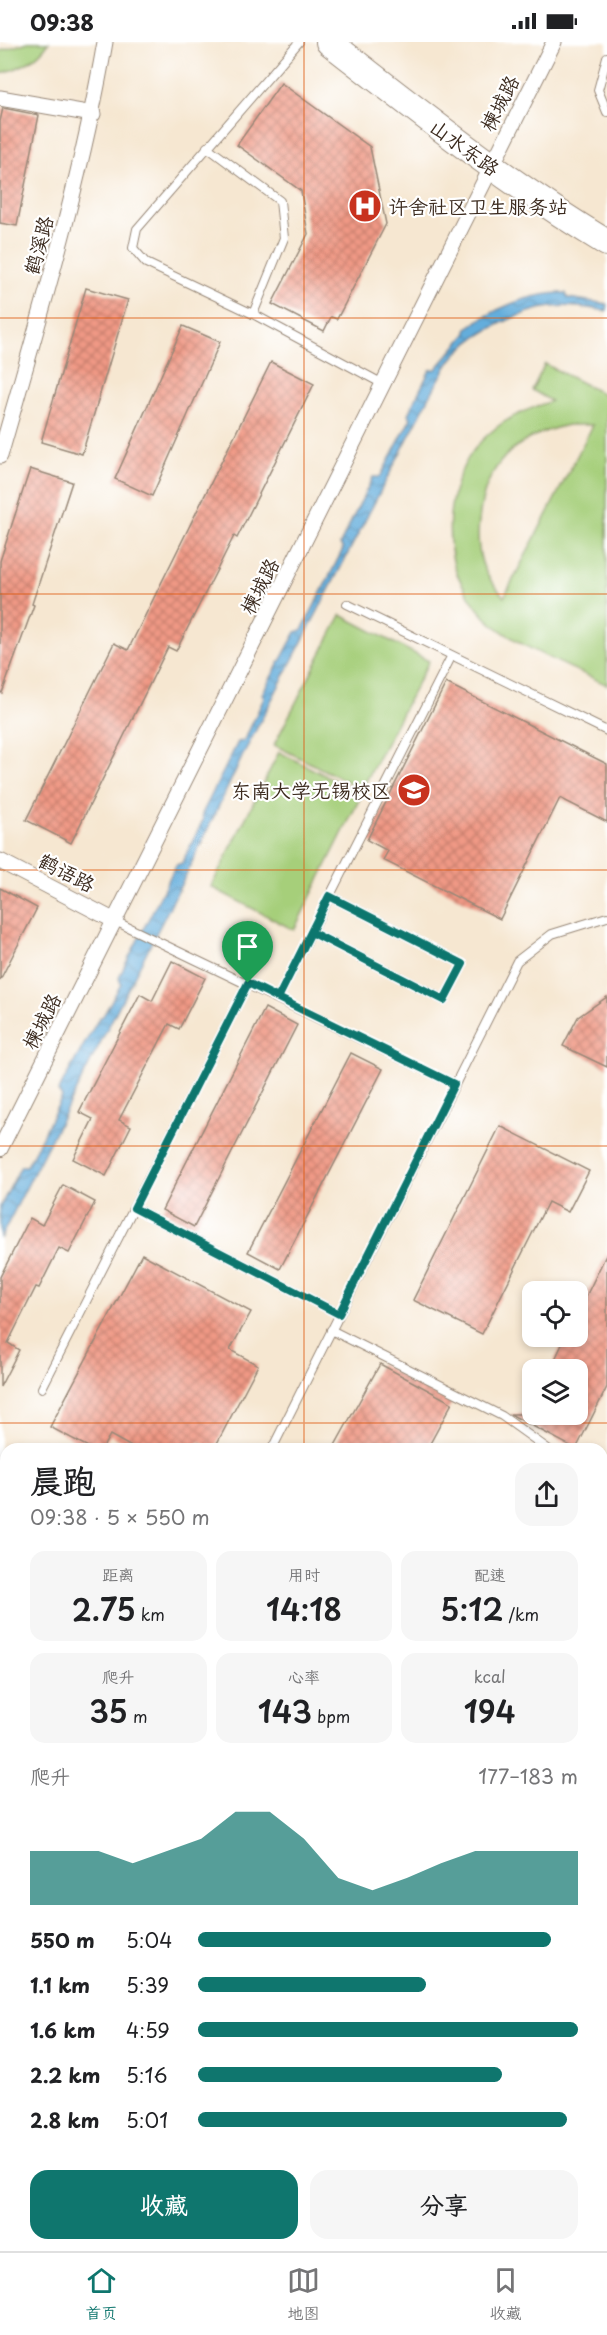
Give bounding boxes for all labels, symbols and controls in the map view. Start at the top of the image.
text: 09:38 [30,5,94,38]
street label: 楝城路 [472,69,526,137]
street label: 山水东路 [424,111,507,183]
hospital icon: 许舍社区卫生服务站 [347,188,383,224]
place label: 许舍社区卫生服务站 [388,191,568,221]
street label: 鹤溪路 [16,211,61,278]
street label: 楝城路 [232,552,286,620]
school or university icon: 东南大学无锡校区 [396,772,432,808]
place label: 东南大学无锡校区 [231,775,391,805]
street label: 鹤语路 [33,845,101,899]
pin [222,921,273,983]
icon: arrive [231,930,264,963]
street label: 楝城路 [14,987,68,1055]
map controls [522,1281,588,1425]
button: locate [522,1281,588,1347]
button: layers [522,1359,588,1425]
text: 晨跑 [30,1454,96,1504]
button: share [515,1463,578,1526]
text: 09:38 · 5 × 550 m [30,1502,210,1532]
text: 距离 [102,1562,134,1586]
text: 用时 [288,1562,320,1586]
text: 配速 [474,1562,506,1586]
text: 2.75 [72,1586,136,1631]
text: 14:18 [266,1586,342,1631]
text: 5:12 [440,1586,503,1631]
text: km [136,1602,165,1626]
text: /km [503,1602,539,1626]
text: 爬升 [102,1664,134,1688]
text: 心率 [288,1664,320,1688]
text: kcal [474,1664,506,1688]
text: 35 [89,1688,128,1733]
text: 143 [258,1688,312,1733]
text: 194 [464,1688,516,1733]
text: m [128,1704,148,1728]
text: bpm [312,1704,350,1728]
text: 爬升 [30,1761,70,1791]
text: 177–183 m [478,1761,578,1791]
text: 550 m [30,1925,95,1955]
text: 5:04 [126,1925,172,1955]
text: 1.1 km [30,1970,90,2000]
text: 5:39 [126,1970,169,2000]
text: 1.6 km [30,2015,95,2045]
text: 4:59 [126,2015,170,2045]
text: 2.2 km [30,2060,100,2090]
text: 5:16 [126,2060,168,2090]
text: 2.8 km [30,2105,99,2135]
text: 5:01 [126,2105,168,2135]
button: 收藏 [30,2170,298,2239]
button: 分享 [310,2170,578,2239]
tab: 首页 [85,2264,118,2324]
tab: 地图 [287,2264,320,2324]
tab: 收藏 [489,2264,522,2324]

